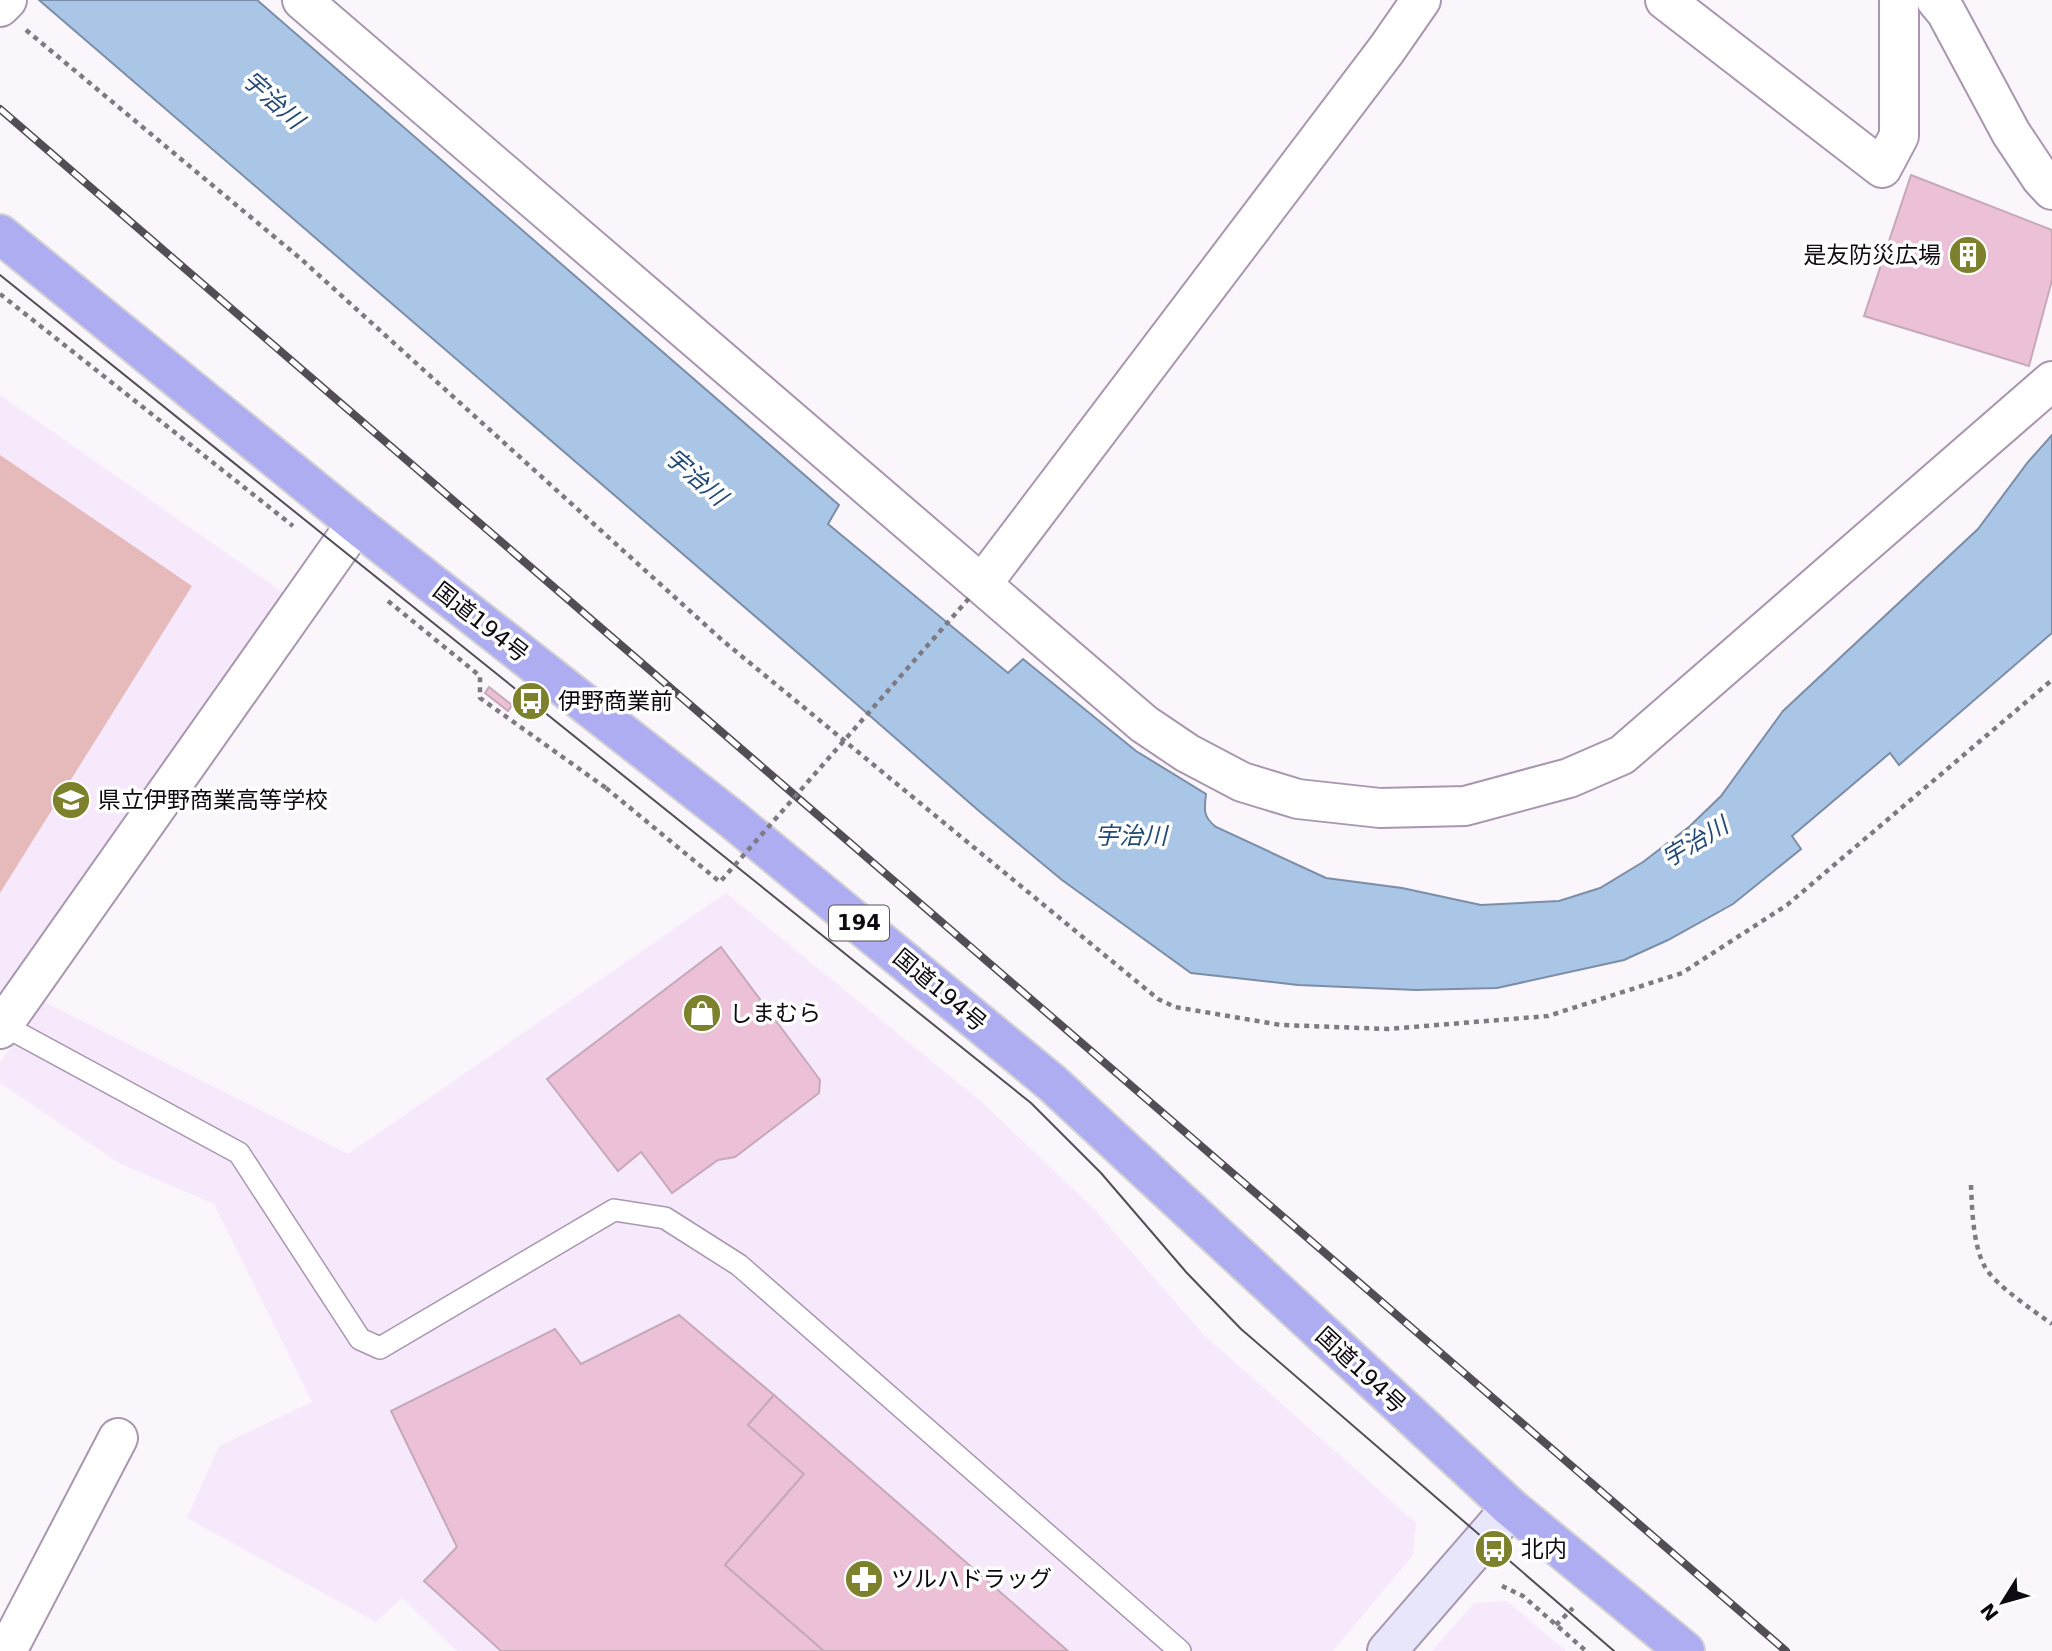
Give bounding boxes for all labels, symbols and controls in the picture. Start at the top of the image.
water label: 宇治川 [237,66,311,137]
building icon: 是友防災広場 [1947,234,1989,276]
place label: 是友防災広場 [1803,242,1941,268]
water label: 宇治川 [660,443,735,513]
street label: 国道194号 [429,577,533,667]
bus stop icon: 伊野商業前 [510,680,552,722]
place label: 伊野商業前 [558,688,673,714]
school or university icon: 県立伊野商業高等学校 [50,779,92,821]
place label: 県立伊野商業高等学校 [98,787,328,813]
water label: 宇治川 [1657,810,1736,873]
water label: 宇治川 [1095,822,1170,850]
road number: 194 [829,906,889,940]
street label: 国道194号 [888,944,992,1036]
shop icon: しまむら [681,992,723,1034]
place label: しまむら [729,1000,821,1026]
street label: 国道194号 [1311,1322,1411,1418]
bus stop icon: 北内 [1473,1528,1515,1570]
place label: 北内 [1521,1536,1567,1562]
pharmacy icon: ツルハドラッグ [843,1558,885,1600]
place label: ツルハドラッグ [891,1566,1052,1592]
north arrow [1968,1567,2038,1637]
text: N [1976,1599,2003,1625]

